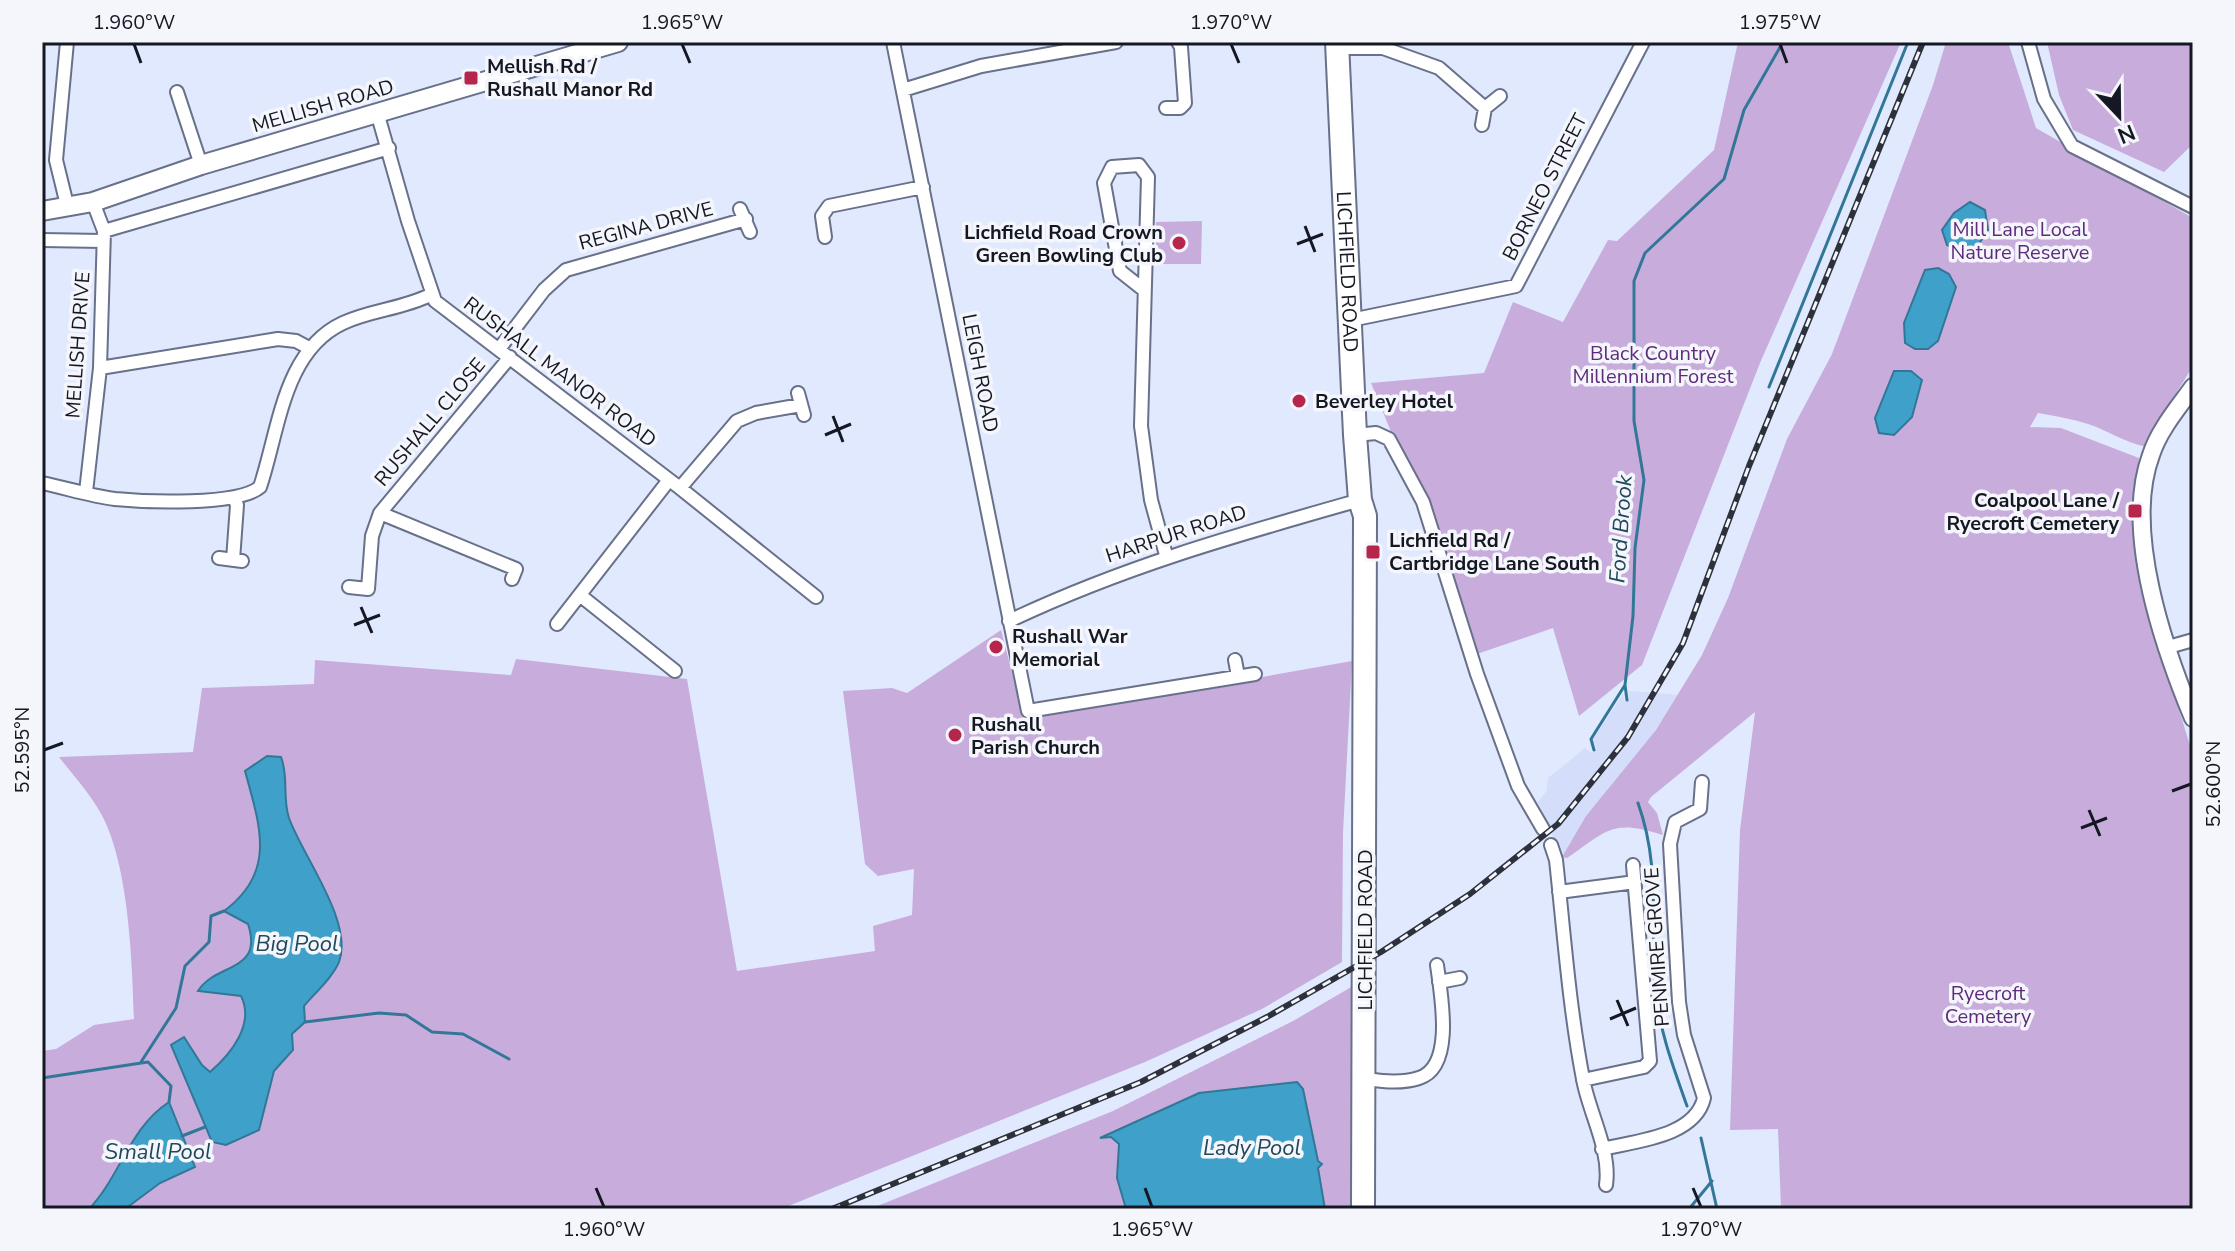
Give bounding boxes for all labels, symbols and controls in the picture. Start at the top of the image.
text: 1.960°W [93,9,175,36]
text: 1.965°W [641,9,723,36]
text: 1.970°W [1190,9,1272,36]
text: 1.975°W [1739,9,1821,36]
place label: Mellish Rd / Rushall Manor Rd [487,53,653,103]
marker: Mellish Rd / Rushall Manor Rd [462,69,480,87]
street label: MELLISH ROAD [249,73,397,139]
north arrow [2079,76,2159,156]
street label: BORNEO STREET [1496,109,1594,265]
text: N [2113,117,2139,151]
street label: LICHFIELD ROAD [1330,191,1365,353]
street label: REGINA DRIVE [576,195,716,257]
park label: Mill Lane Local Nature Reserve [1950,216,2090,266]
place label: Lichfield Road Crown Green Bowling Club [964,219,1163,269]
marker: Lichfield Road Crown Green Bowling Club [1170,234,1188,252]
street label: MELLISH DRIVE [59,271,97,419]
street label: RUSHALL MANOR ROAD [458,290,662,454]
street label: LEIGH ROAD [955,311,1005,435]
park label: Black Country Millennium Forest [1573,340,1734,390]
street label: RUSHALL CLOSE [368,352,492,492]
place label: Beverley Hotel [1315,388,1454,415]
marker: Beverley Hotel [1290,392,1308,410]
water label: Ford Brook [1602,473,1640,584]
place label: Coalpool Lane / Ryecroft Cemetery [1946,487,2120,537]
street label: HARPUR ROAD [1102,498,1250,570]
marker: Coalpool Lane / Ryecroft Cemetery [2126,502,2144,520]
place label: Lichfield Rd / Cartbridge Lane South [1389,527,1600,577]
marker: Lichfield Rd / Cartbridge Lane South [1364,543,1382,561]
place label: Rushall War Memorial [1012,623,1128,673]
marker: Rushall War Memorial [987,638,1005,656]
text: 52.595°N [9,707,36,793]
place label: Rushall Parish Church [971,711,1100,761]
marker: Rushall Parish Church [946,726,964,744]
text: 52.600°N [2200,741,2227,827]
street label: LICHFIELD ROAD [1352,849,1379,1011]
street label: PENMIRE GROVE [1638,866,1676,1028]
water label: Big Pool [256,929,338,959]
park label: Ryecroft Cemetery [1945,980,2032,1030]
water label: Lady Pool [1203,1133,1301,1163]
water label: Small Pool [104,1137,212,1167]
text: 1.960°W [563,1216,645,1243]
text: 1.965°W [1111,1216,1193,1243]
text: 1.970°W [1660,1216,1742,1243]

